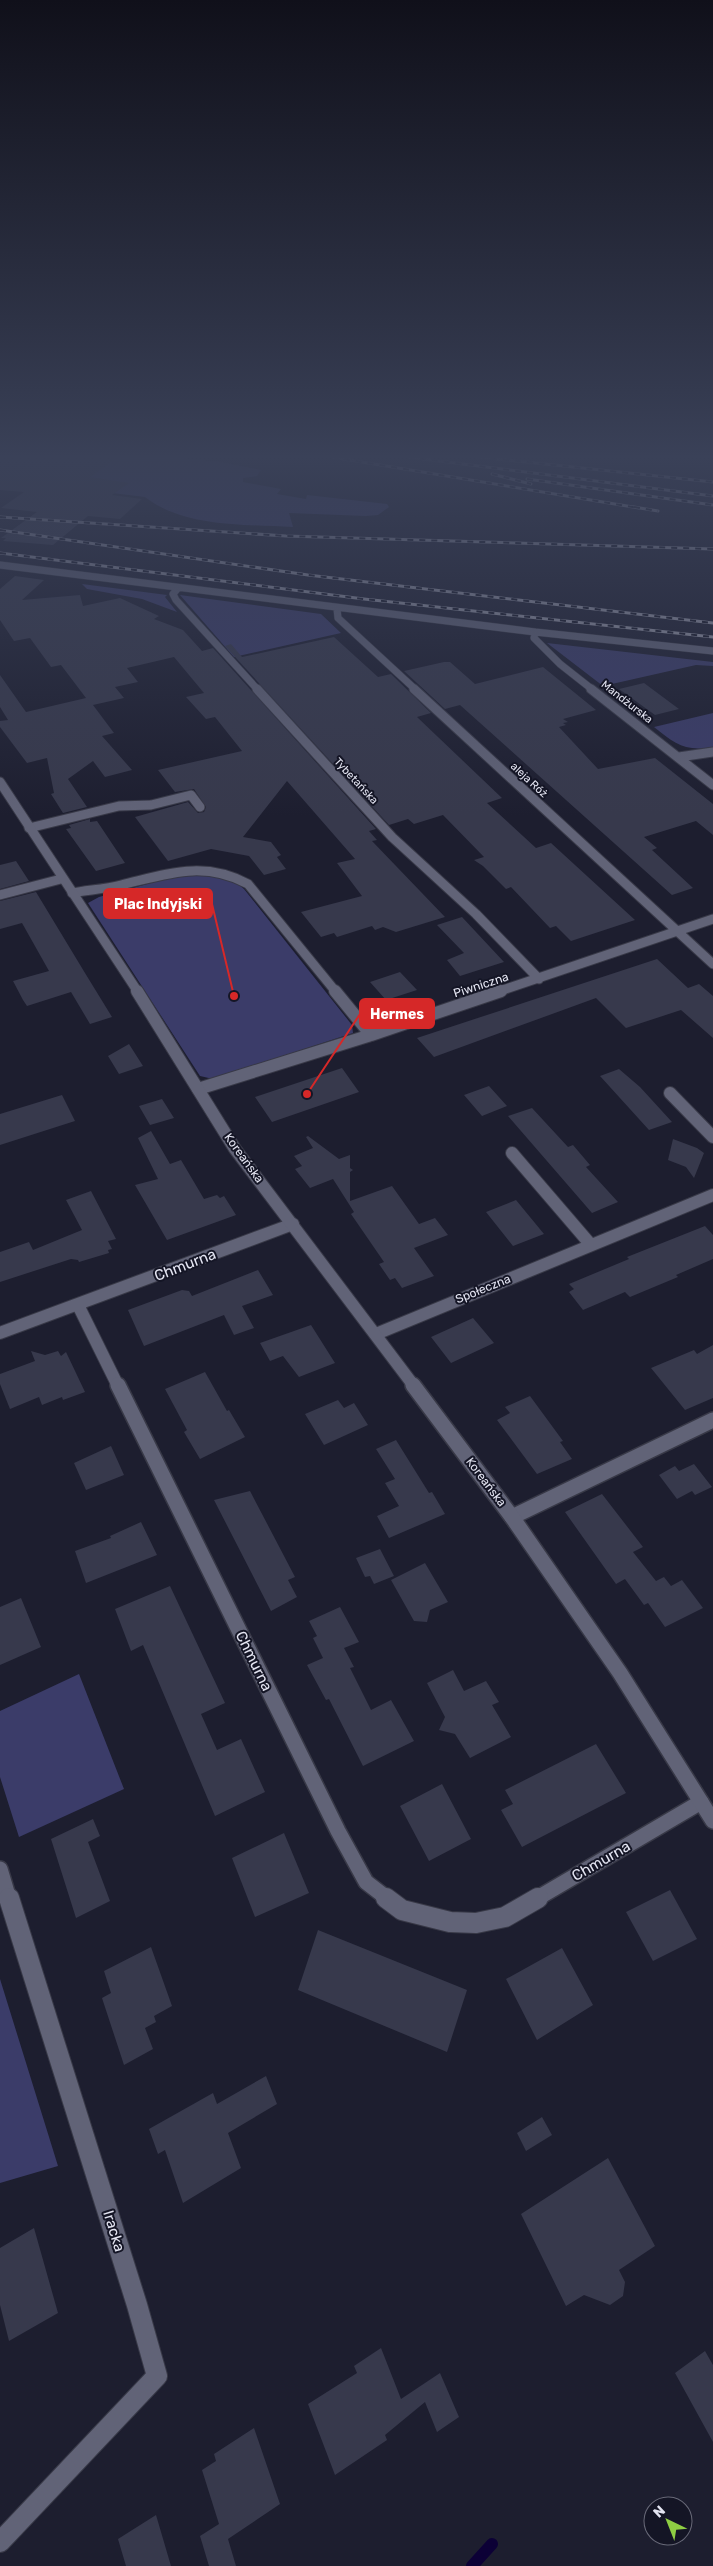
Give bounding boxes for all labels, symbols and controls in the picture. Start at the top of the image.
street label: Mandżurska [599,678,655,726]
street label: Tybetańska [331,755,381,807]
street label: aleja Róż [508,760,550,801]
callout: Plac Indyjski [104,889,212,918]
text: Plac Indyjski [114,896,202,913]
street label: Piwniczna [452,970,510,1000]
callout: Hermes [360,999,434,1028]
text: Hermes [370,1006,424,1023]
street label: Koreańska [221,1131,267,1185]
street label: Chmurna [152,1245,218,1285]
street label: Społeczna [453,1272,513,1306]
street label: Koreańska [463,1455,509,1509]
street label: Chmurna [232,1628,276,1694]
street label: Chmurna [569,1837,633,1885]
street label: Iracka [99,2208,129,2254]
north arrow [643,2496,693,2546]
text: N [650,2502,669,2522]

